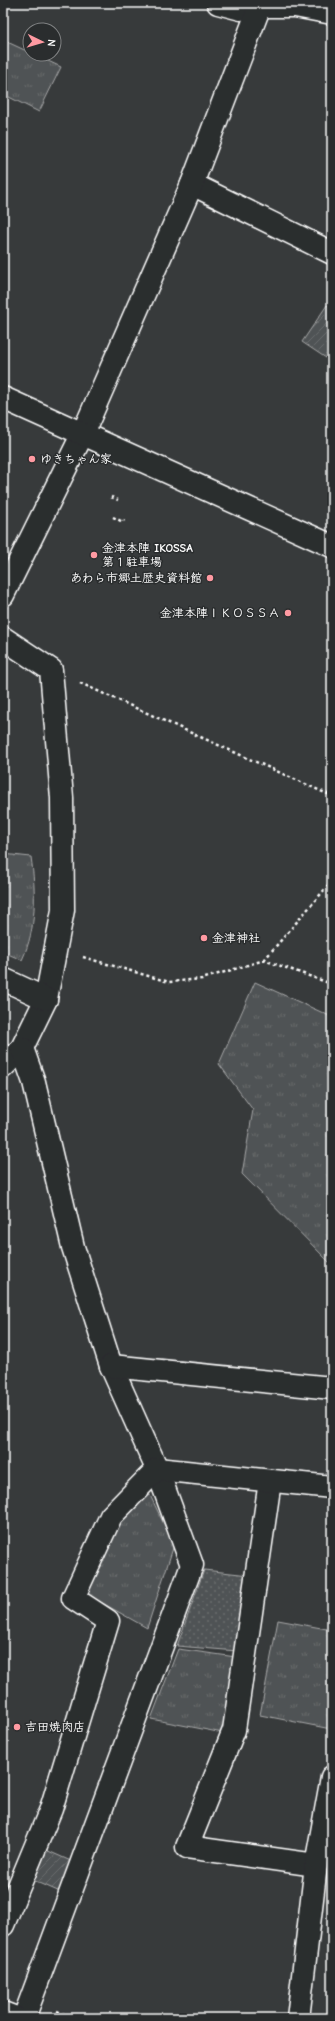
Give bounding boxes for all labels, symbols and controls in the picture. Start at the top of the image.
north arrow [22,22,62,62]
text: N [45,39,58,47]
place label: ゆきちゃん家 [40,452,112,466]
marker: ゆきちゃん家 [27,454,37,464]
place label: 金津本陣 IKOSSA 第１駐車場 [102,541,193,569]
marker: 金津本陣 IKOSSA 第１駐車場 [89,550,99,560]
place label: あわら市郷土歴史資料館 [70,571,202,585]
marker: あわら市郷土歴史資料館 [205,573,215,583]
place label: 金津本陣ＩＫＯＳＳＡ [160,606,280,620]
marker: 金津本陣ＩＫＯＳＳＡ [283,608,293,618]
place label: 金津神社 [212,931,260,945]
marker: 金津神社 [199,933,209,943]
place label: 吉田焼肉店 [25,1720,85,1734]
marker: 吉田焼肉店 [12,1722,22,1732]

